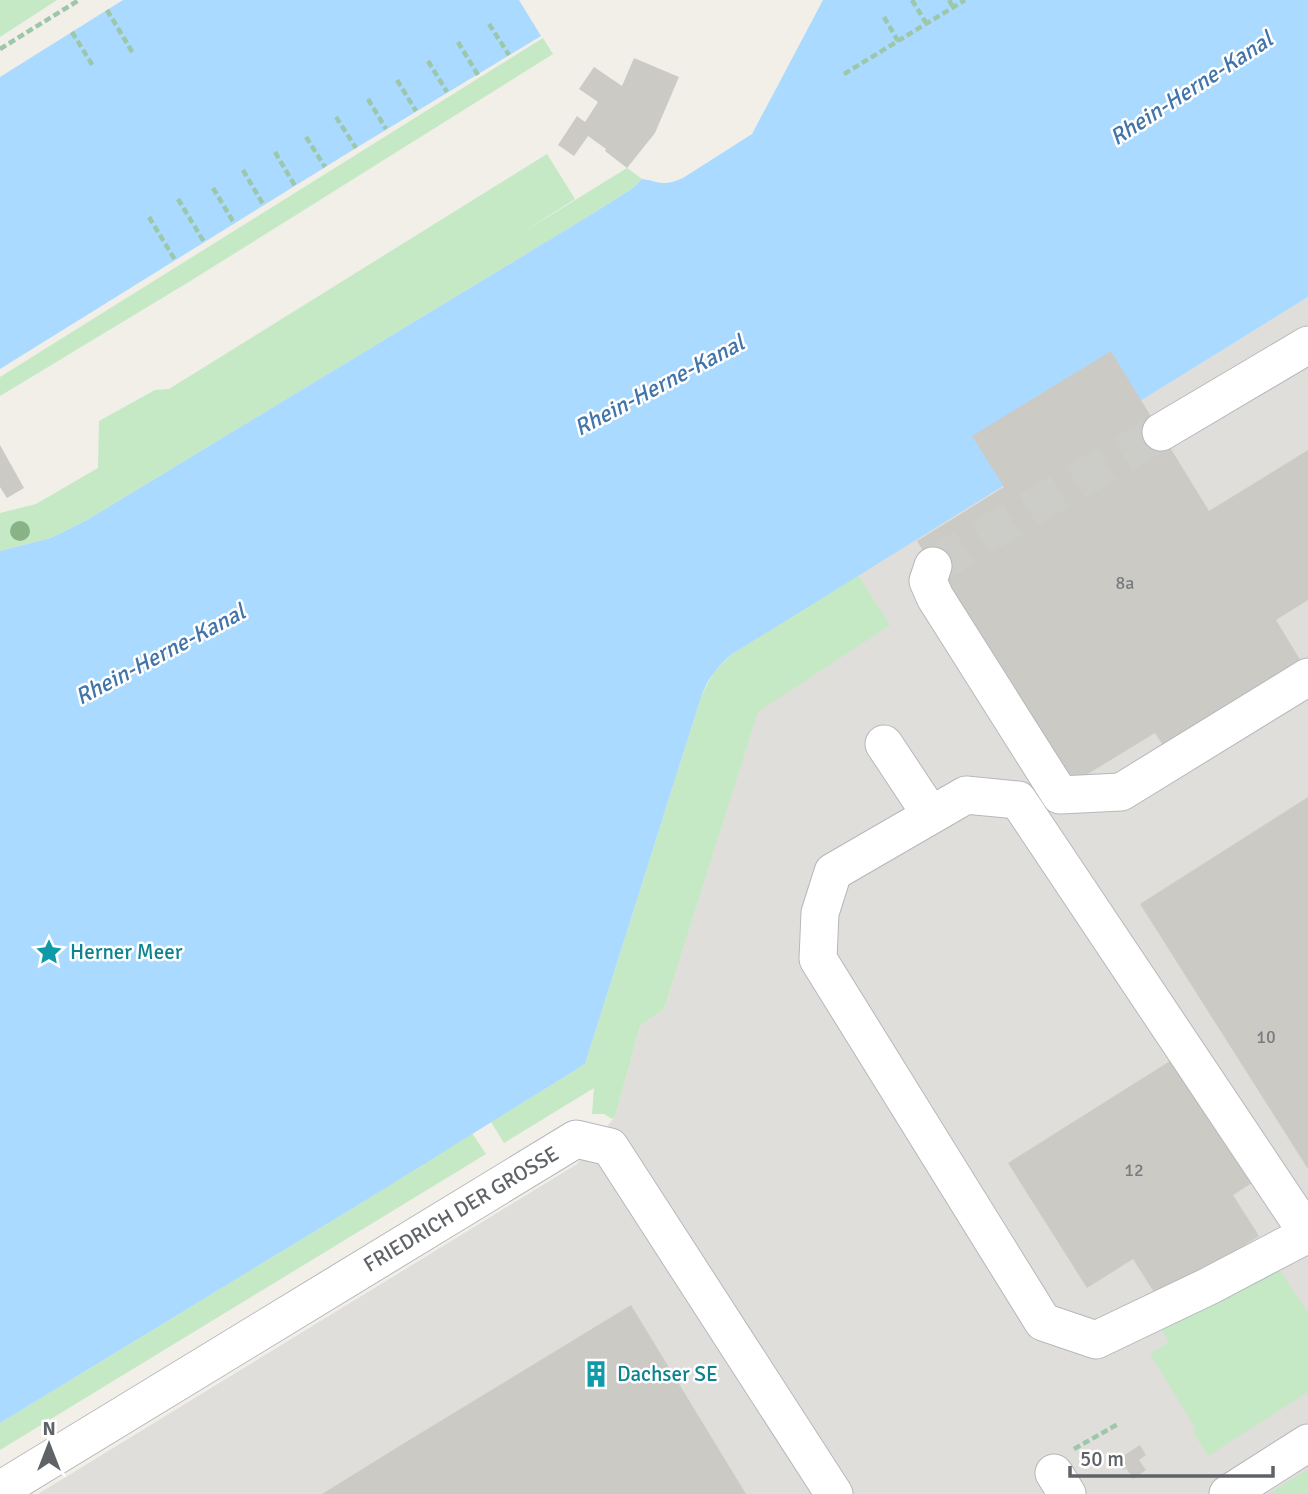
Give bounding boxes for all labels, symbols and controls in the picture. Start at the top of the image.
water label: Rhein-Herne-Kanal [1104,24,1280,152]
water label: Rhein-Herne-Kanal [569,327,751,443]
house number: 8a [1116,572,1134,594]
water label: Rhein-Herne-Kanal [70,596,252,712]
place icon: Herner Meer [34,937,64,967]
place label: Herner Meer [70,939,183,965]
house number: 10 [1256,1026,1276,1048]
street label: FRIEDRICH DER GROSSE [359,1140,563,1278]
house number: 12 [1124,1159,1144,1181]
building icon: Dachser SE [581,1359,611,1389]
place label: Dachser SE [617,1361,718,1387]
north arrow [14,1410,84,1480]
text: N [42,1417,56,1441]
scale bar [1070,1434,1273,1478]
text: 50 m [1080,1446,1124,1472]

